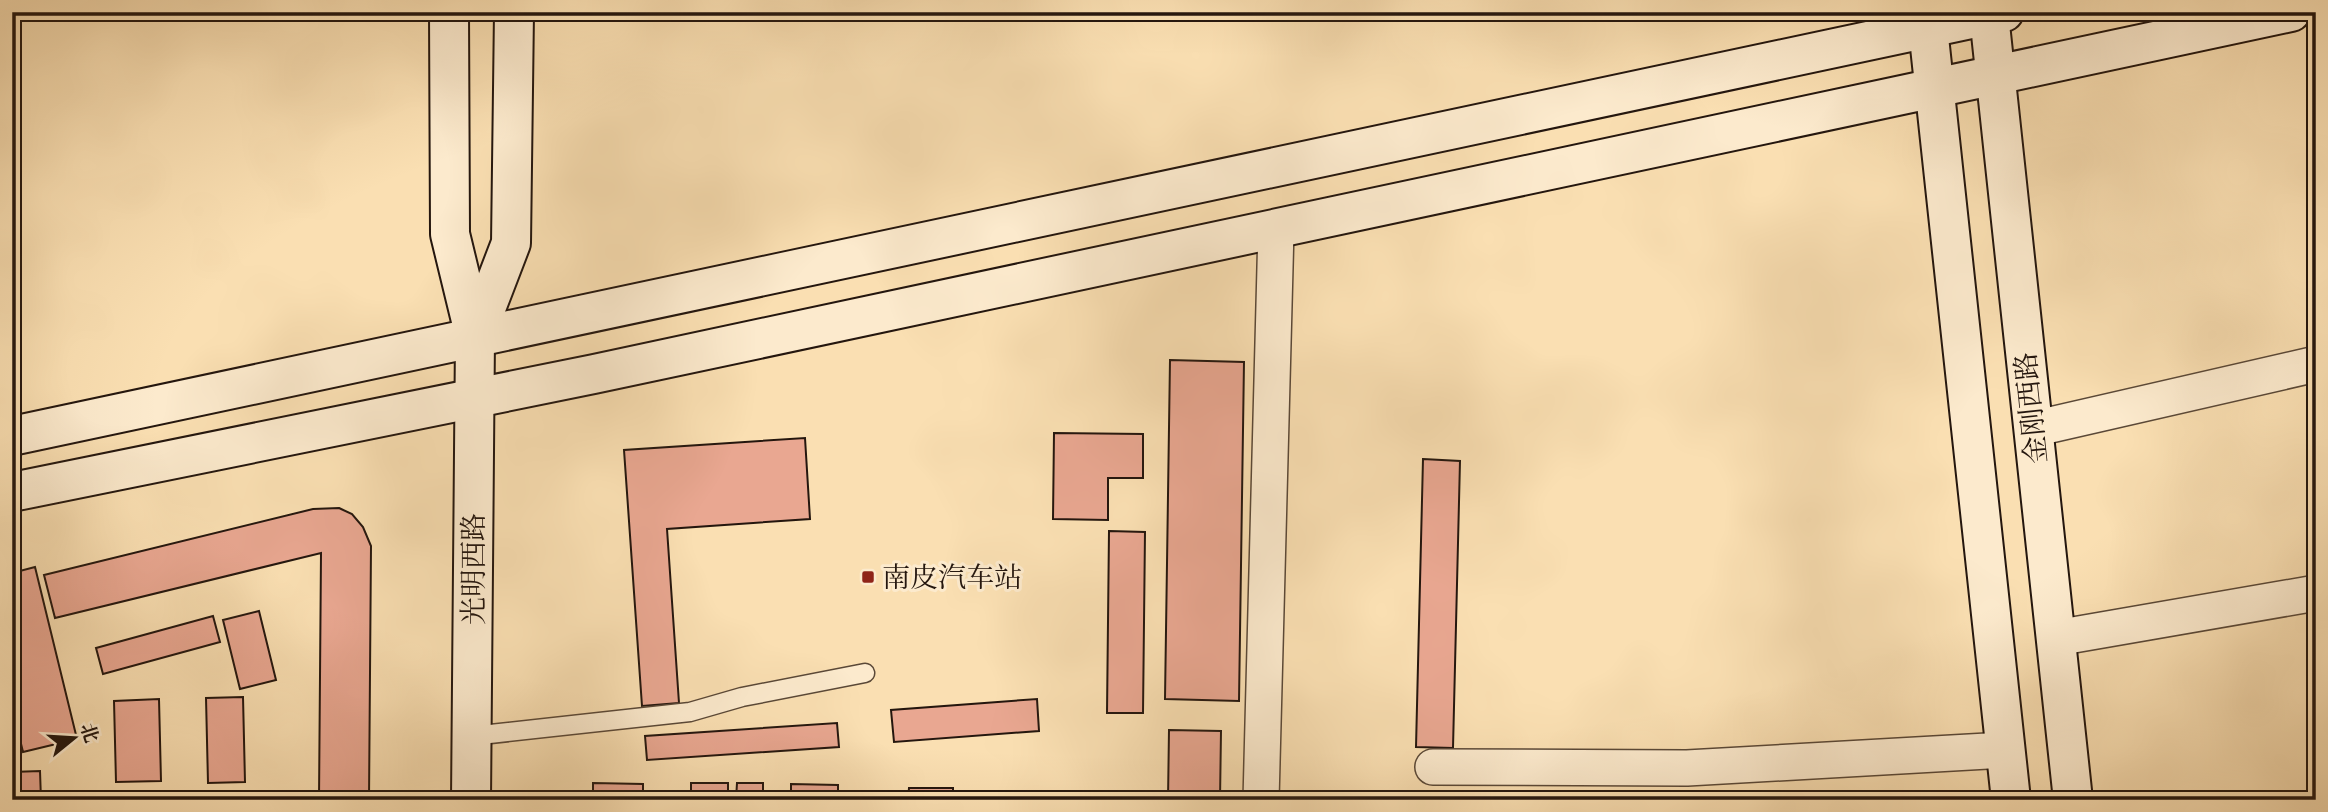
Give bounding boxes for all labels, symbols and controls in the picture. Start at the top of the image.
street label: 金刚西路 [2008,350,2054,466]
street label: 光明西路 [456,513,491,625]
place label: 南皮汽车站 [882,560,1022,595]
marker: 南皮汽车站 [860,569,876,585]
north arrow [38,704,108,774]
text: 北 [76,720,104,745]

